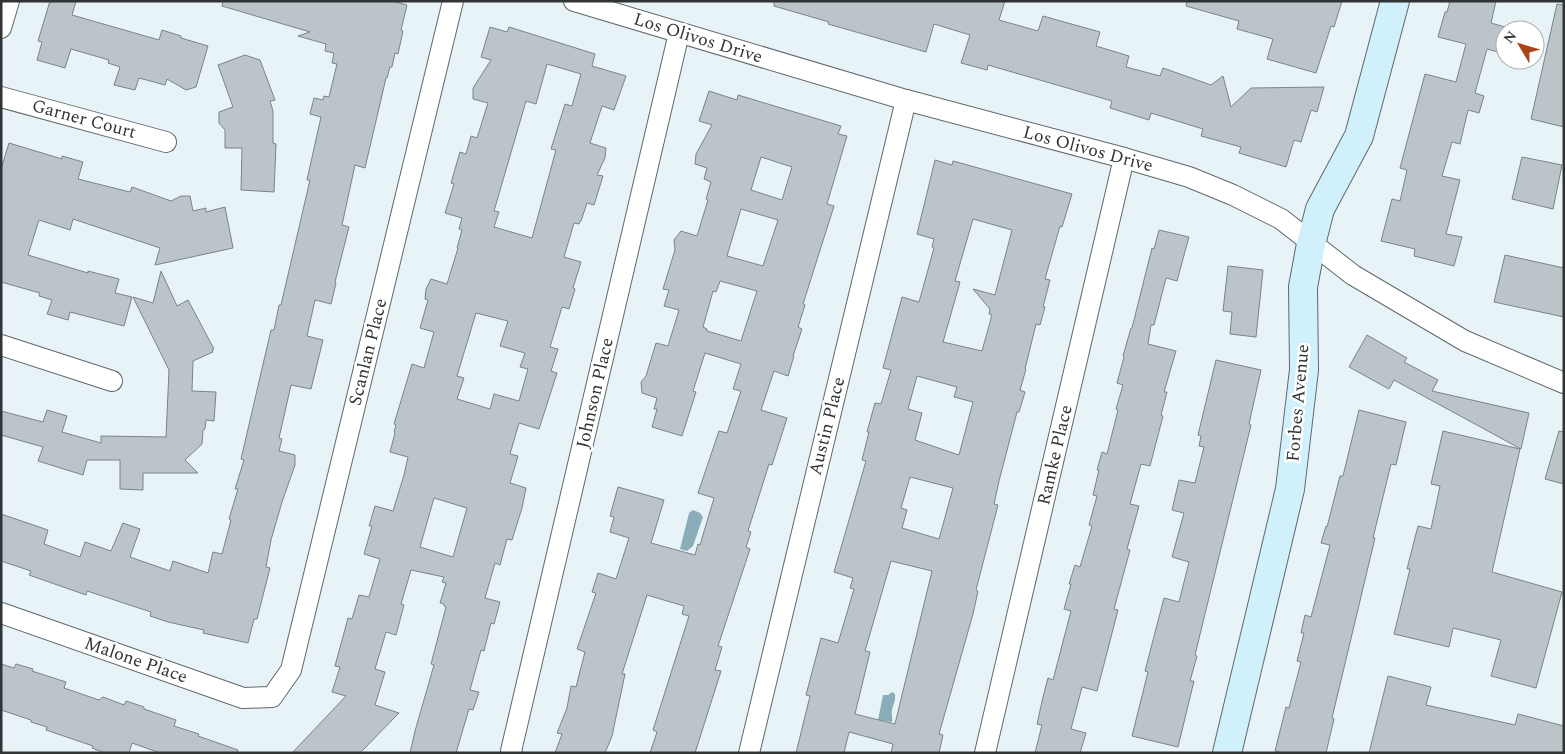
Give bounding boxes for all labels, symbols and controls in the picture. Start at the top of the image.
street label: Los Olivos Drive [630,6,766,70]
north arrow [1495,20,1545,70]
text: N [1498,26,1522,48]
street label: Garner Court [29,92,139,146]
street label: Los Olivos Drive [1020,119,1156,179]
street label: Scanlan Place [342,295,394,409]
street label: Johnson Place [569,335,621,451]
street label: Forbes Avenue [1279,343,1317,463]
street label: Austin Place [802,374,852,478]
street label: Ramke Place [1030,402,1080,508]
street label: Malone Place [81,630,191,690]

